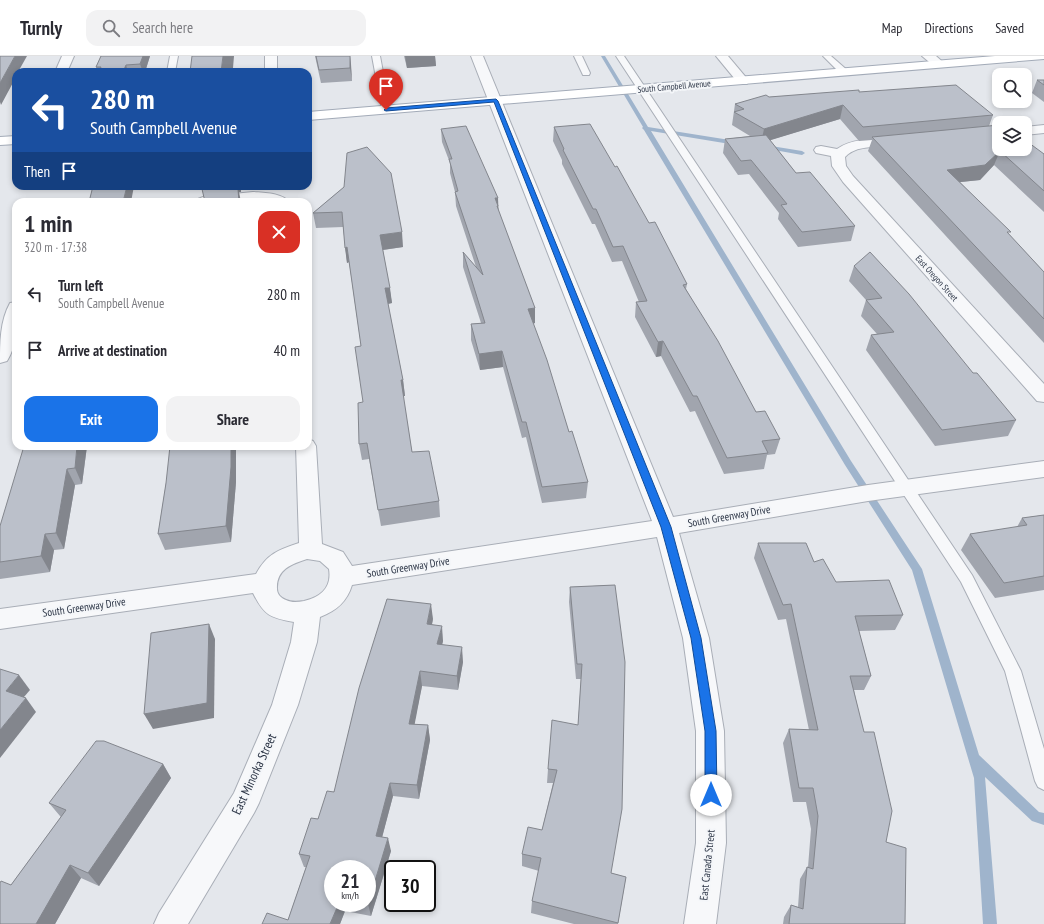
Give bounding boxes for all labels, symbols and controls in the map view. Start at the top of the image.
search box [86,10,366,46]
text: Turnly [20,16,62,40]
icon: search [100,17,122,39]
text: Search here [132,18,193,37]
text: Map [882,19,902,37]
text: Directions [924,19,973,37]
text: Saved [995,19,1024,37]
map controls [992,68,1032,156]
button: search [992,68,1032,108]
pin [369,69,403,110]
icon: arrive [375,75,397,97]
street label: South Campbell Avenue [637,77,711,95]
text: 280 m [90,80,154,117]
icon: left [24,84,76,136]
text: South Campbell Avenue [90,116,237,139]
button: layers [992,116,1032,156]
icon: arrive [58,160,80,182]
text: Then [24,162,50,181]
text: 1 min [24,208,72,239]
button: close [258,211,300,253]
text: 320 m · 17:38 [24,239,87,256]
street label: East Oregon Street [913,253,961,304]
text: Turn left [58,276,103,295]
icon: left [24,283,46,305]
text: 280 m [267,285,300,304]
text: South Campbell Avenue [58,295,164,312]
icon: arrive [24,339,46,361]
text: Arrive at destination [58,341,167,360]
text: 40 m [274,341,300,360]
button: Exit [24,396,158,442]
button: Share [166,396,300,442]
street label: South Greenway Drive [687,502,772,530]
street label: South Greenway Drive [366,553,451,580]
street label: South Greenway Drive [42,594,127,620]
street label: East Minorka Street [228,730,280,817]
position arrow [690,774,732,816]
street label: East Canada Street [696,829,718,901]
speed limit sign: 30 [384,860,436,912]
text: 21 [340,868,360,894]
text: km/h [341,889,359,902]

